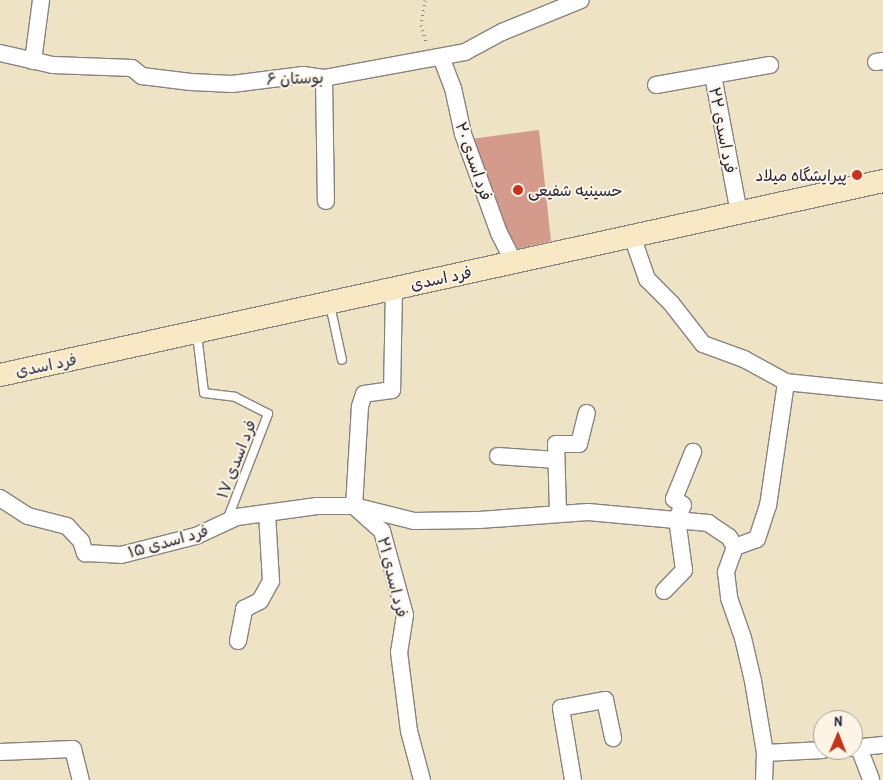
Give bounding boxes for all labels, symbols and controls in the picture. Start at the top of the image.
street label: بوستان ۶ [266,67,324,89]
street label: فرد اسدی ۲۲ [705,85,741,175]
street label: فرد اسدی ۲۰ [452,119,496,203]
place label: پیرایشگاه میلاد [755,165,847,185]
marker: پیرایشگاه میلاد [851,169,863,181]
place label: حسینیه شفیعی [528,180,623,200]
marker: حسینیه شفیعی [512,184,524,196]
street label: فرد اسدی [409,262,473,294]
street label: فرد اسدی [14,349,78,381]
street label: فرد اسدی ۱۷ [212,417,260,501]
street label: فرد اسدی ۱۵ [126,520,210,562]
street label: فرد اسدی ۲۱ [374,535,412,619]
north arrow [813,710,863,760]
text: N [834,711,842,730]

